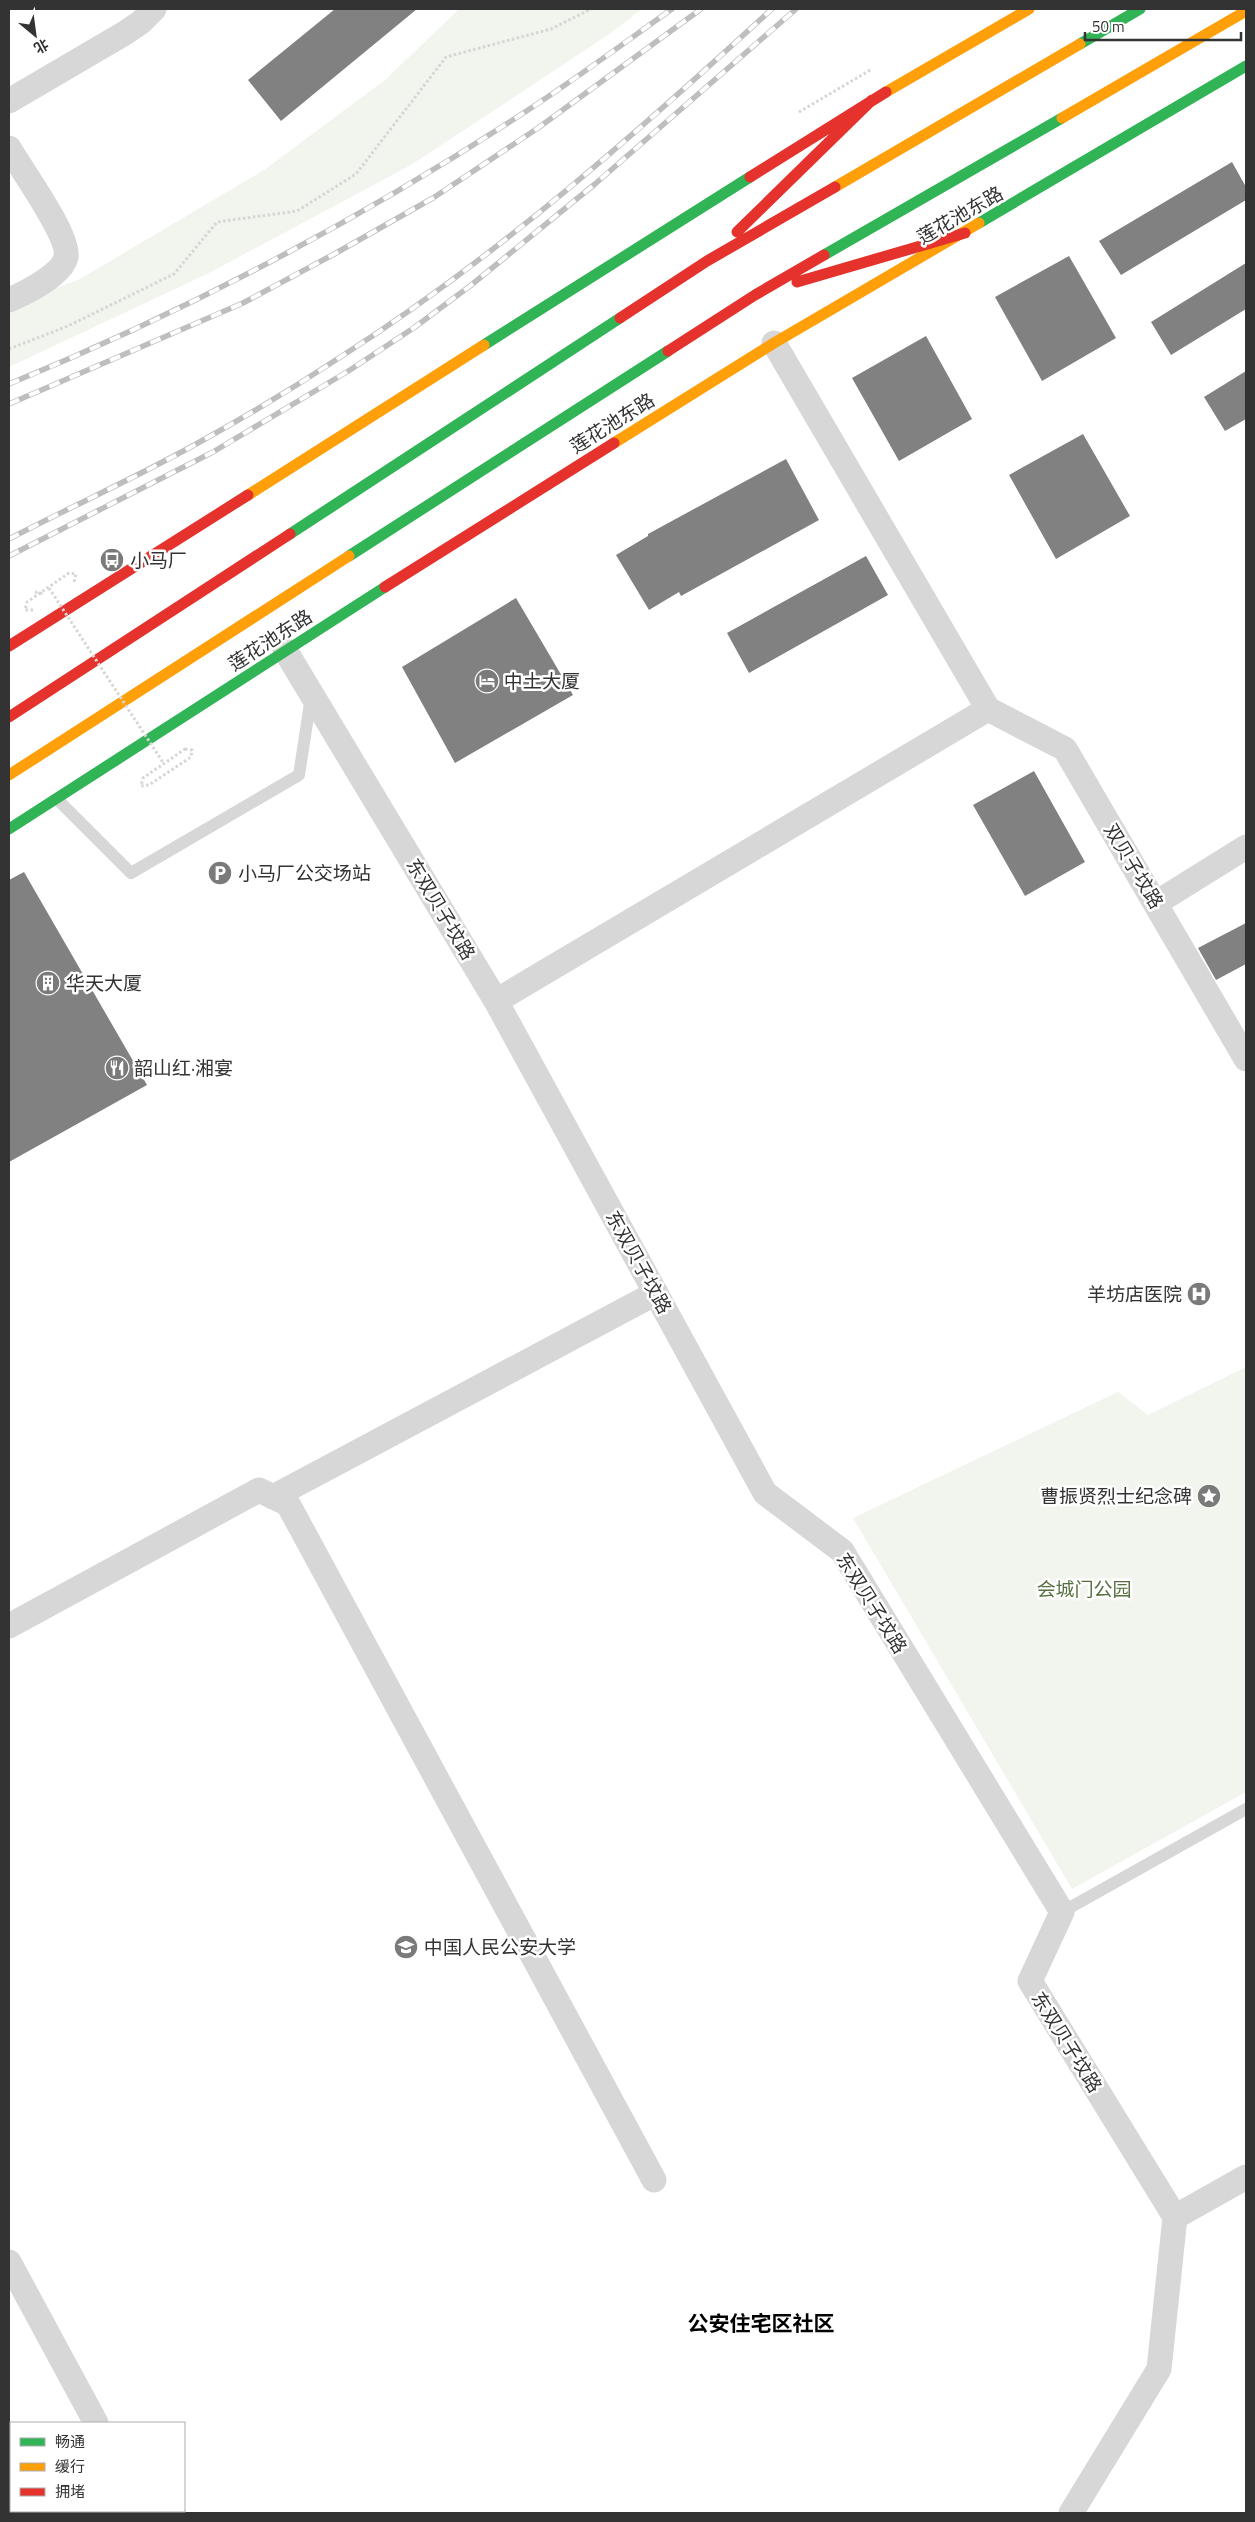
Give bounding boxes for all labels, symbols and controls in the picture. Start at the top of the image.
north arrow [10,10,60,60]
scale bar [1085,10,1241,42]
text: 50 m [1092,15,1125,38]
text: 北 [30,34,53,59]
street label: 莲花池东路 [911,178,1008,251]
street label: 莲花池东路 [564,385,660,460]
place label: 小马厂 [130,545,187,574]
bus stop icon: 小马厂 [99,547,125,573]
street label: 莲花池东路 [222,602,317,678]
place label: 中土大厦 [504,666,580,695]
hotel icon: 中土大厦 [474,668,500,694]
street label: 双贝子坟路 [1098,818,1171,914]
street label: 东双贝子坟路 [400,852,483,965]
place label: 小马厂公交场站 [238,858,371,887]
parking icon: 小马厂公交场站 [207,860,233,886]
place label: 华天大厦 [66,968,142,997]
building icon: 华天大厦 [35,970,61,996]
place label: 韶山红·湘宴 [134,1053,233,1082]
restaurant icon: 韶山红·湘宴 [104,1055,130,1081]
street label: 东双贝子坟路 [599,1205,680,1319]
place label: 羊坊店医院 [1087,1279,1182,1308]
hospital icon: 羊坊店医院 [1186,1281,1212,1307]
place label: 曹振贤烈士纪念碑 [1040,1481,1192,1510]
place icon: 曹振贤烈士纪念碑 [1196,1483,1222,1509]
street label: 东双贝子坟路 [830,1547,915,1659]
park label: 会城门公园 [1036,1574,1132,1603]
place label: 中国人民公安大学 [424,1932,576,1961]
school or university icon: 中国人民公安大学 [393,1934,419,1960]
street label: 东双贝子坟路 [1025,1986,1110,2098]
district label: 公安住宅区社区 [688,2307,835,2339]
legend [10,2422,185,2512]
text: 畅通 [55,2430,85,2453]
text: 缓行 [55,2455,85,2478]
text: 拥堵 [55,2480,85,2503]

